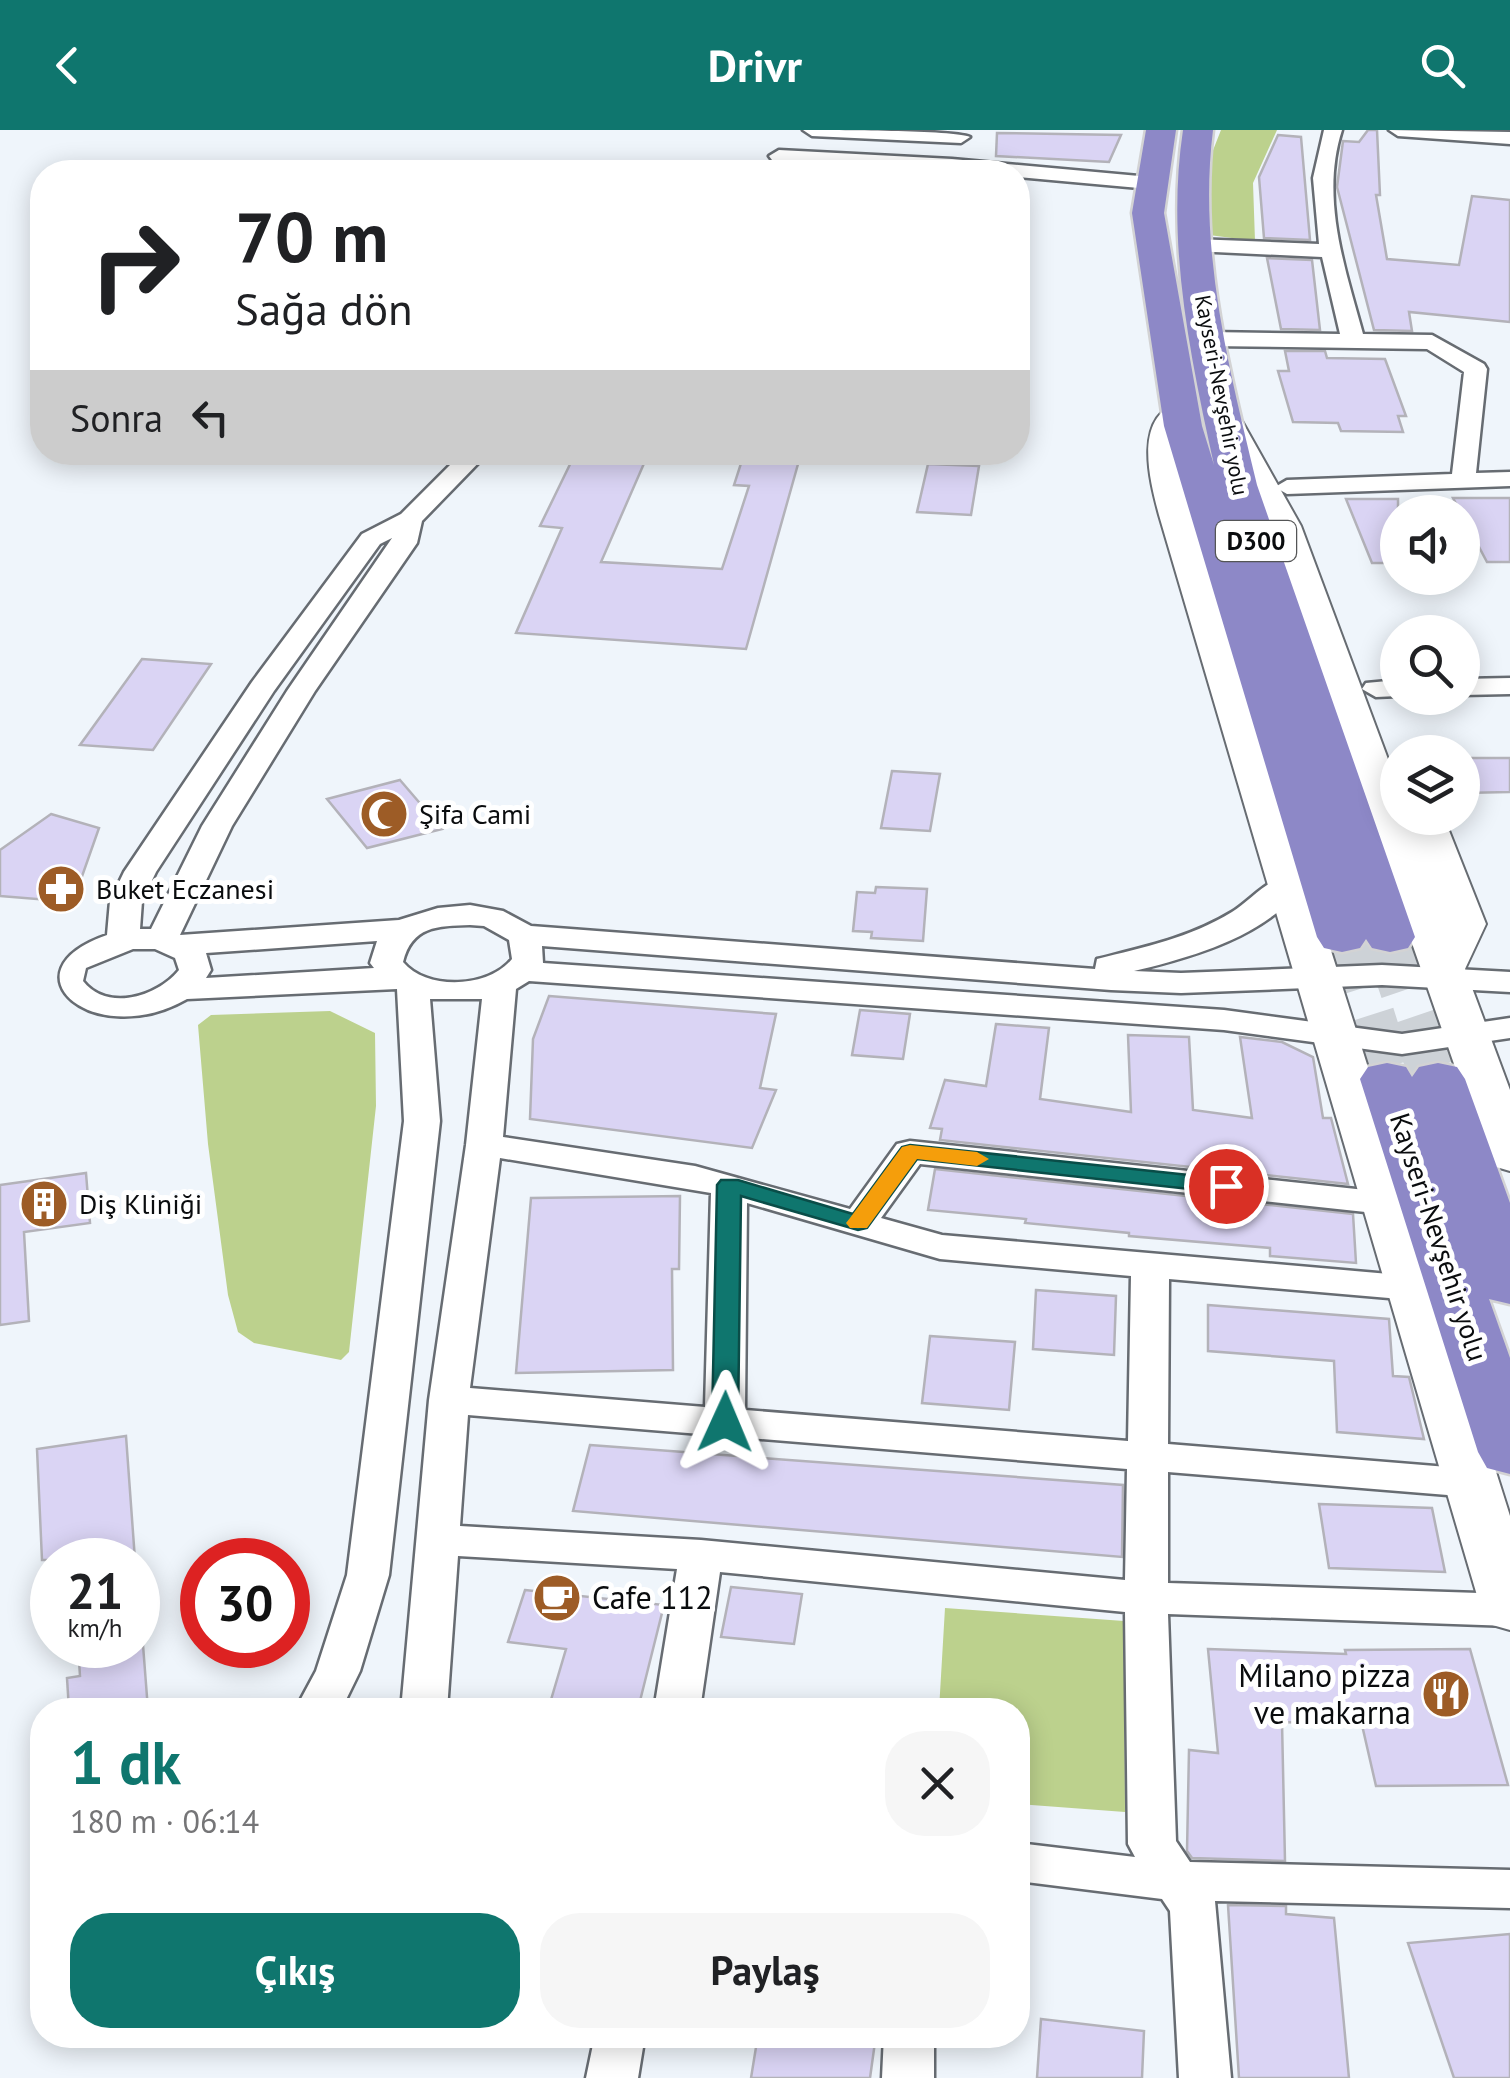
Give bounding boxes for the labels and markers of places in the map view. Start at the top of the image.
mosque icon: Şifa Cami [358,788,410,840]
place label: Şifa Cami [419,795,531,832]
pharmacy icon: Buket Eczanesi [35,863,87,915]
place label: Buket Eczanesi [96,870,274,907]
pin [1184,1144,1269,1229]
building icon: Diş Kliniği [18,1178,70,1230]
place label: Diş Kliniği [79,1185,202,1222]
cafe icon: Cafe 112 [531,1572,583,1624]
place label: Cafe 112 [592,1576,713,1618]
place label: Milano pizza ve makarna [1238,1654,1411,1733]
restaurant icon: Milano pizza ve makarna [1420,1668,1472,1720]

